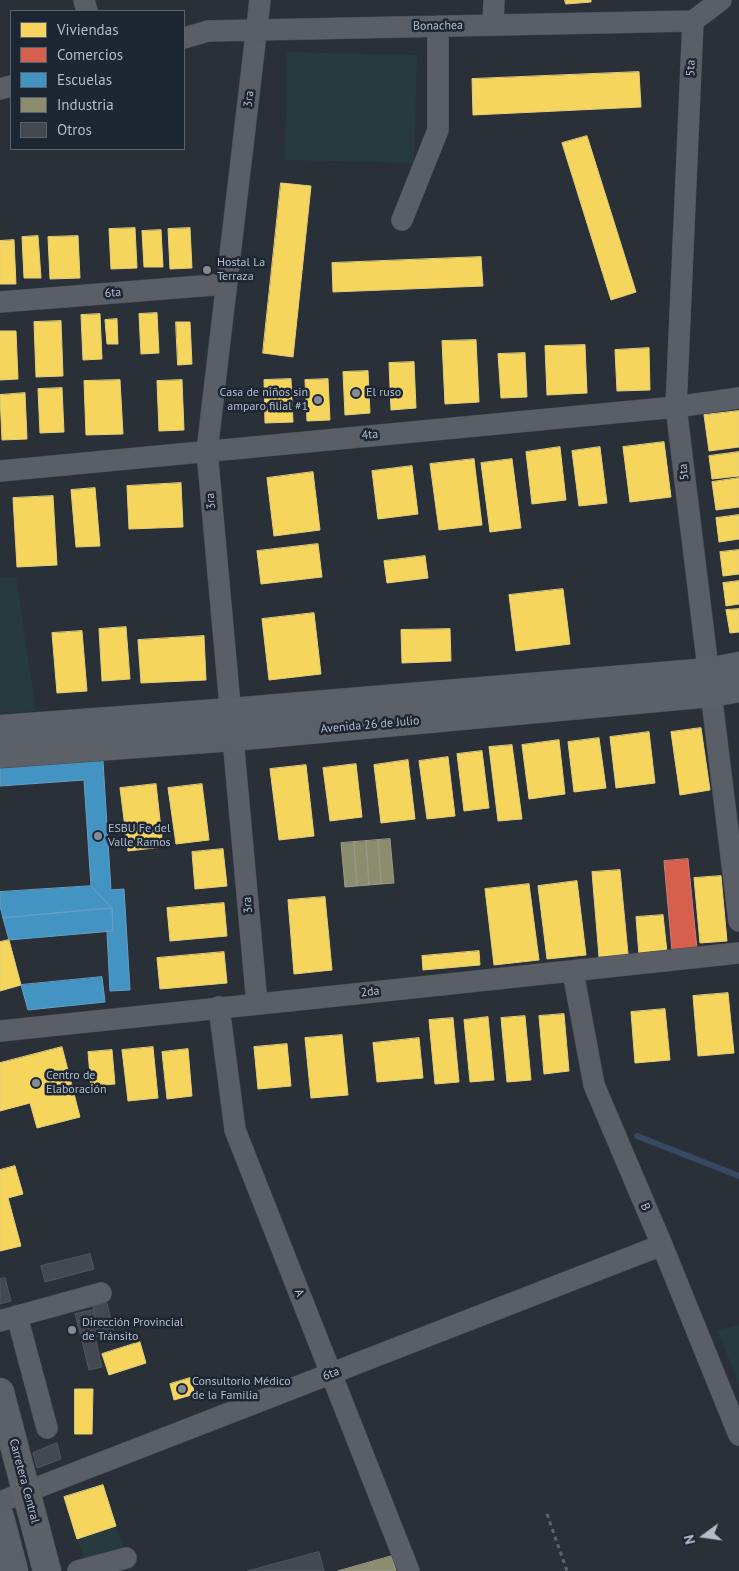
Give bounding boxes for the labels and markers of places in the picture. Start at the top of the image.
place label: Hostal La Terraza [217,256,265,284]
marker: Hostal La Terraza [201,264,213,276]
place label: Casa de niños sin amparo filial #1 [220,386,308,414]
place label: El ruso [366,386,401,400]
marker: El ruso [350,387,362,399]
marker: Casa de niños sin amparo filial #1 [312,394,324,406]
place label: ESBU Fe del Valle Ramos [108,822,171,850]
marker: ESBU Fe del Valle Ramos [92,830,104,842]
place label: Centro de Elaboración [46,1069,106,1097]
marker: Centro de Elaboración [30,1077,42,1089]
place label: Dirección Provincial de Tránsito [82,1316,183,1344]
marker: Dirección Provincial de Tránsito [66,1324,78,1336]
place label: Consultorio Médico de la Familia [192,1375,291,1403]
marker: Consultorio Médico de la Familia [176,1383,188,1395]

